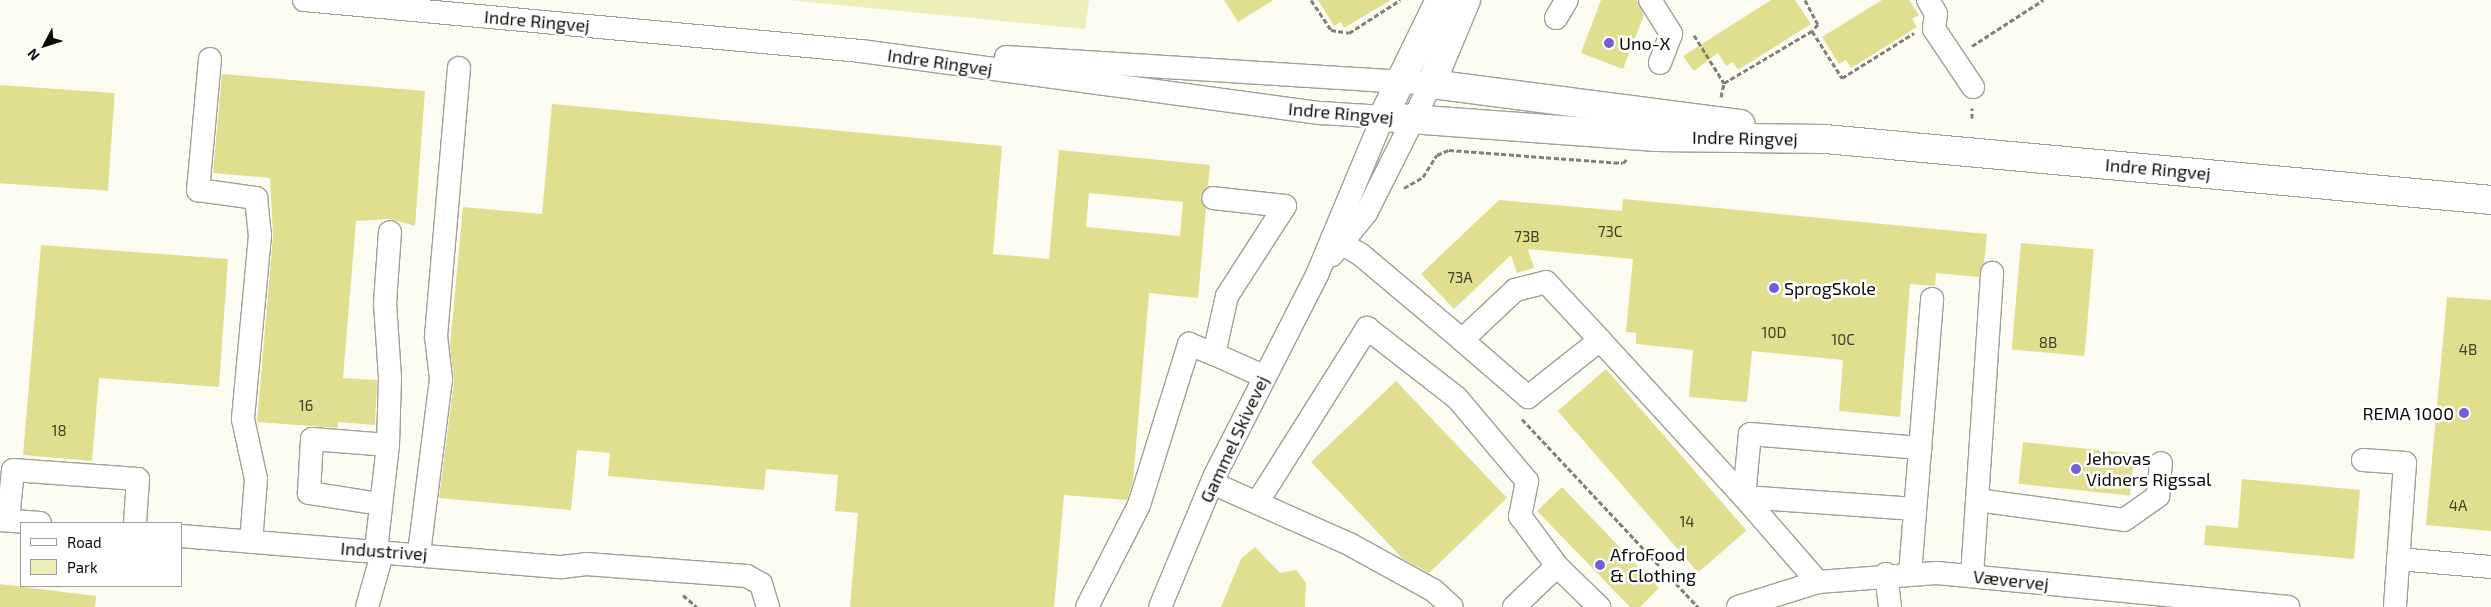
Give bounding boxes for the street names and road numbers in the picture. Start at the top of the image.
street label: Indre Ringvej [483,6,591,36]
street label: Indre Ringvej [886,44,994,80]
street label: Indre Ringvej [1287,98,1395,128]
street label: Indre Ringvej [1692,126,1798,150]
street label: Indre Ringvej [2104,154,2212,184]
street label: Gammel Skivevej [1195,372,1273,506]
street label: Industrivej [340,537,428,565]
street label: Vævervej [1972,565,2050,595]

